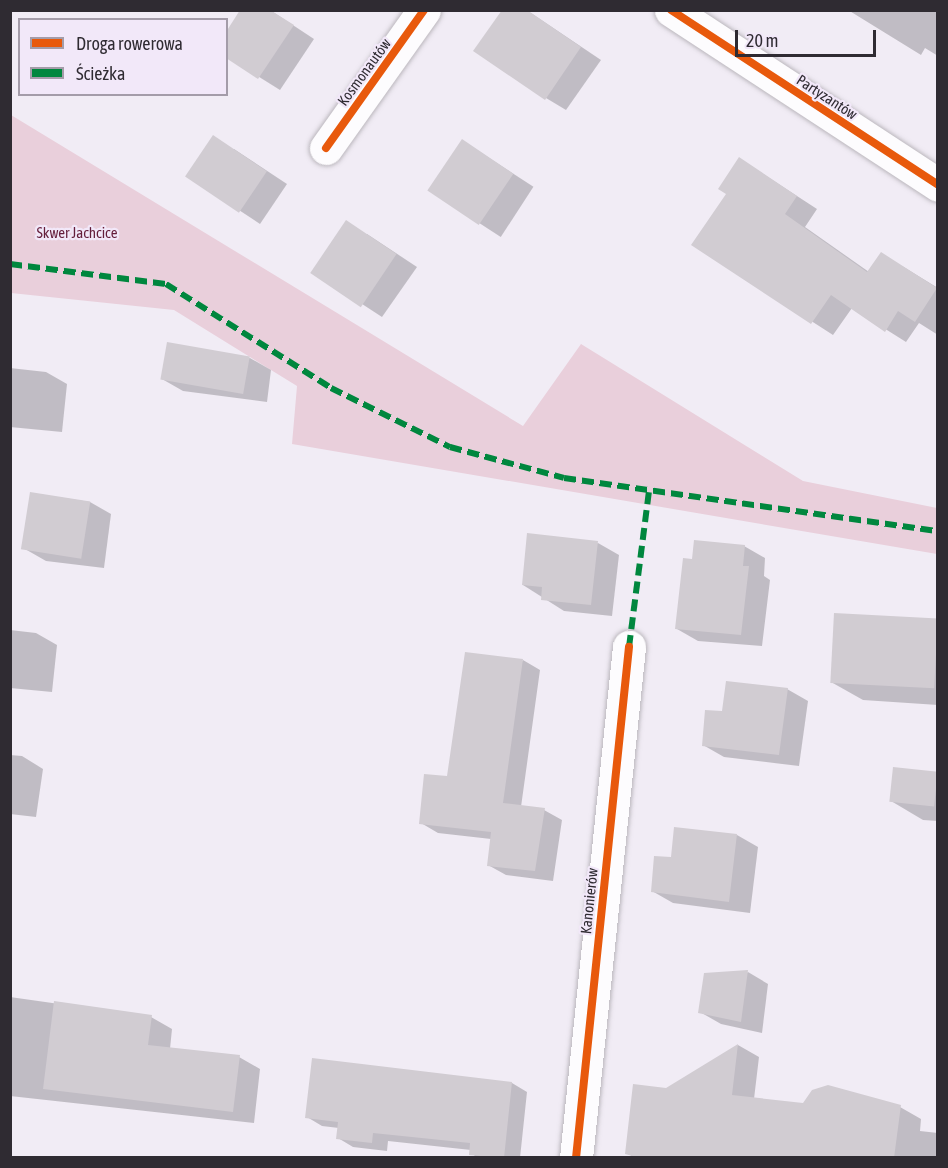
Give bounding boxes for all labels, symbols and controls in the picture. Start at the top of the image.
legend [18,18,228,96]
scale bar [738,18,879,56]
text: 20 m [746,30,778,51]
text: Droga rowerowa [76,33,183,54]
street label: Kosmonautów [334,35,394,109]
text: Ścieżka [76,63,125,84]
street label: Partyzantów [793,71,861,123]
park label: Skwer Jachcice [37,224,117,242]
street label: Kanonierów [577,867,601,935]

